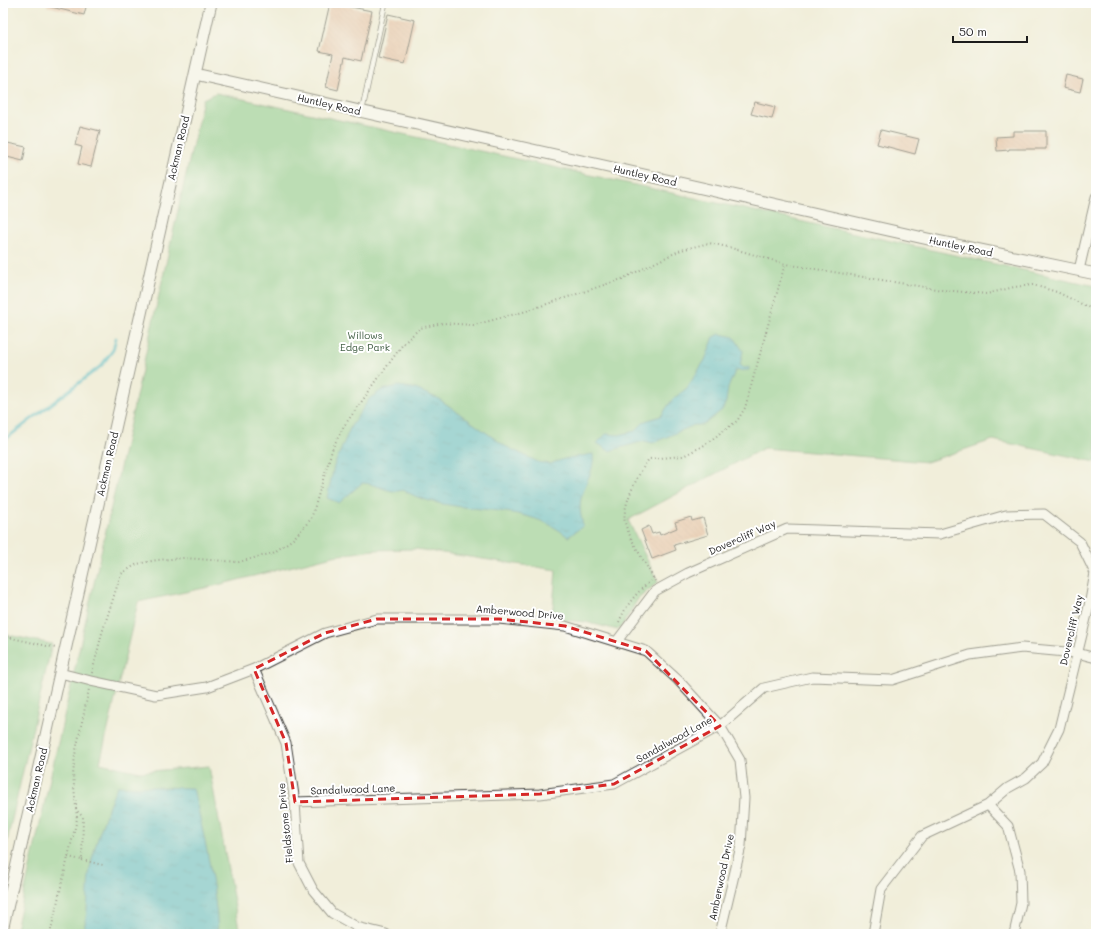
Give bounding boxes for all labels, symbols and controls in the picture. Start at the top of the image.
scale bar [953,18,1027,44]
text: 50 m [959,23,987,39]
street label: Huntley Road [296,90,362,118]
street label: Ackman Road [164,114,192,182]
street label: Huntley Road [612,161,678,189]
street label: Huntley Road [928,232,994,260]
park label: Willows Edge Park [340,328,390,354]
street label: Ackman Road [93,430,121,498]
street label: Dovercliff Way [706,516,778,558]
street label: Dovercliff Way [1056,593,1086,667]
street label: Amberwood Drive [476,601,564,623]
street label: Sandalwood Lane [633,712,715,766]
street label: Ackman Road [22,746,50,814]
street label: Sandalwood Lane [310,781,396,797]
street label: Fieldstone Drive [274,782,296,864]
street label: Amberwood Drive [705,832,737,922]

